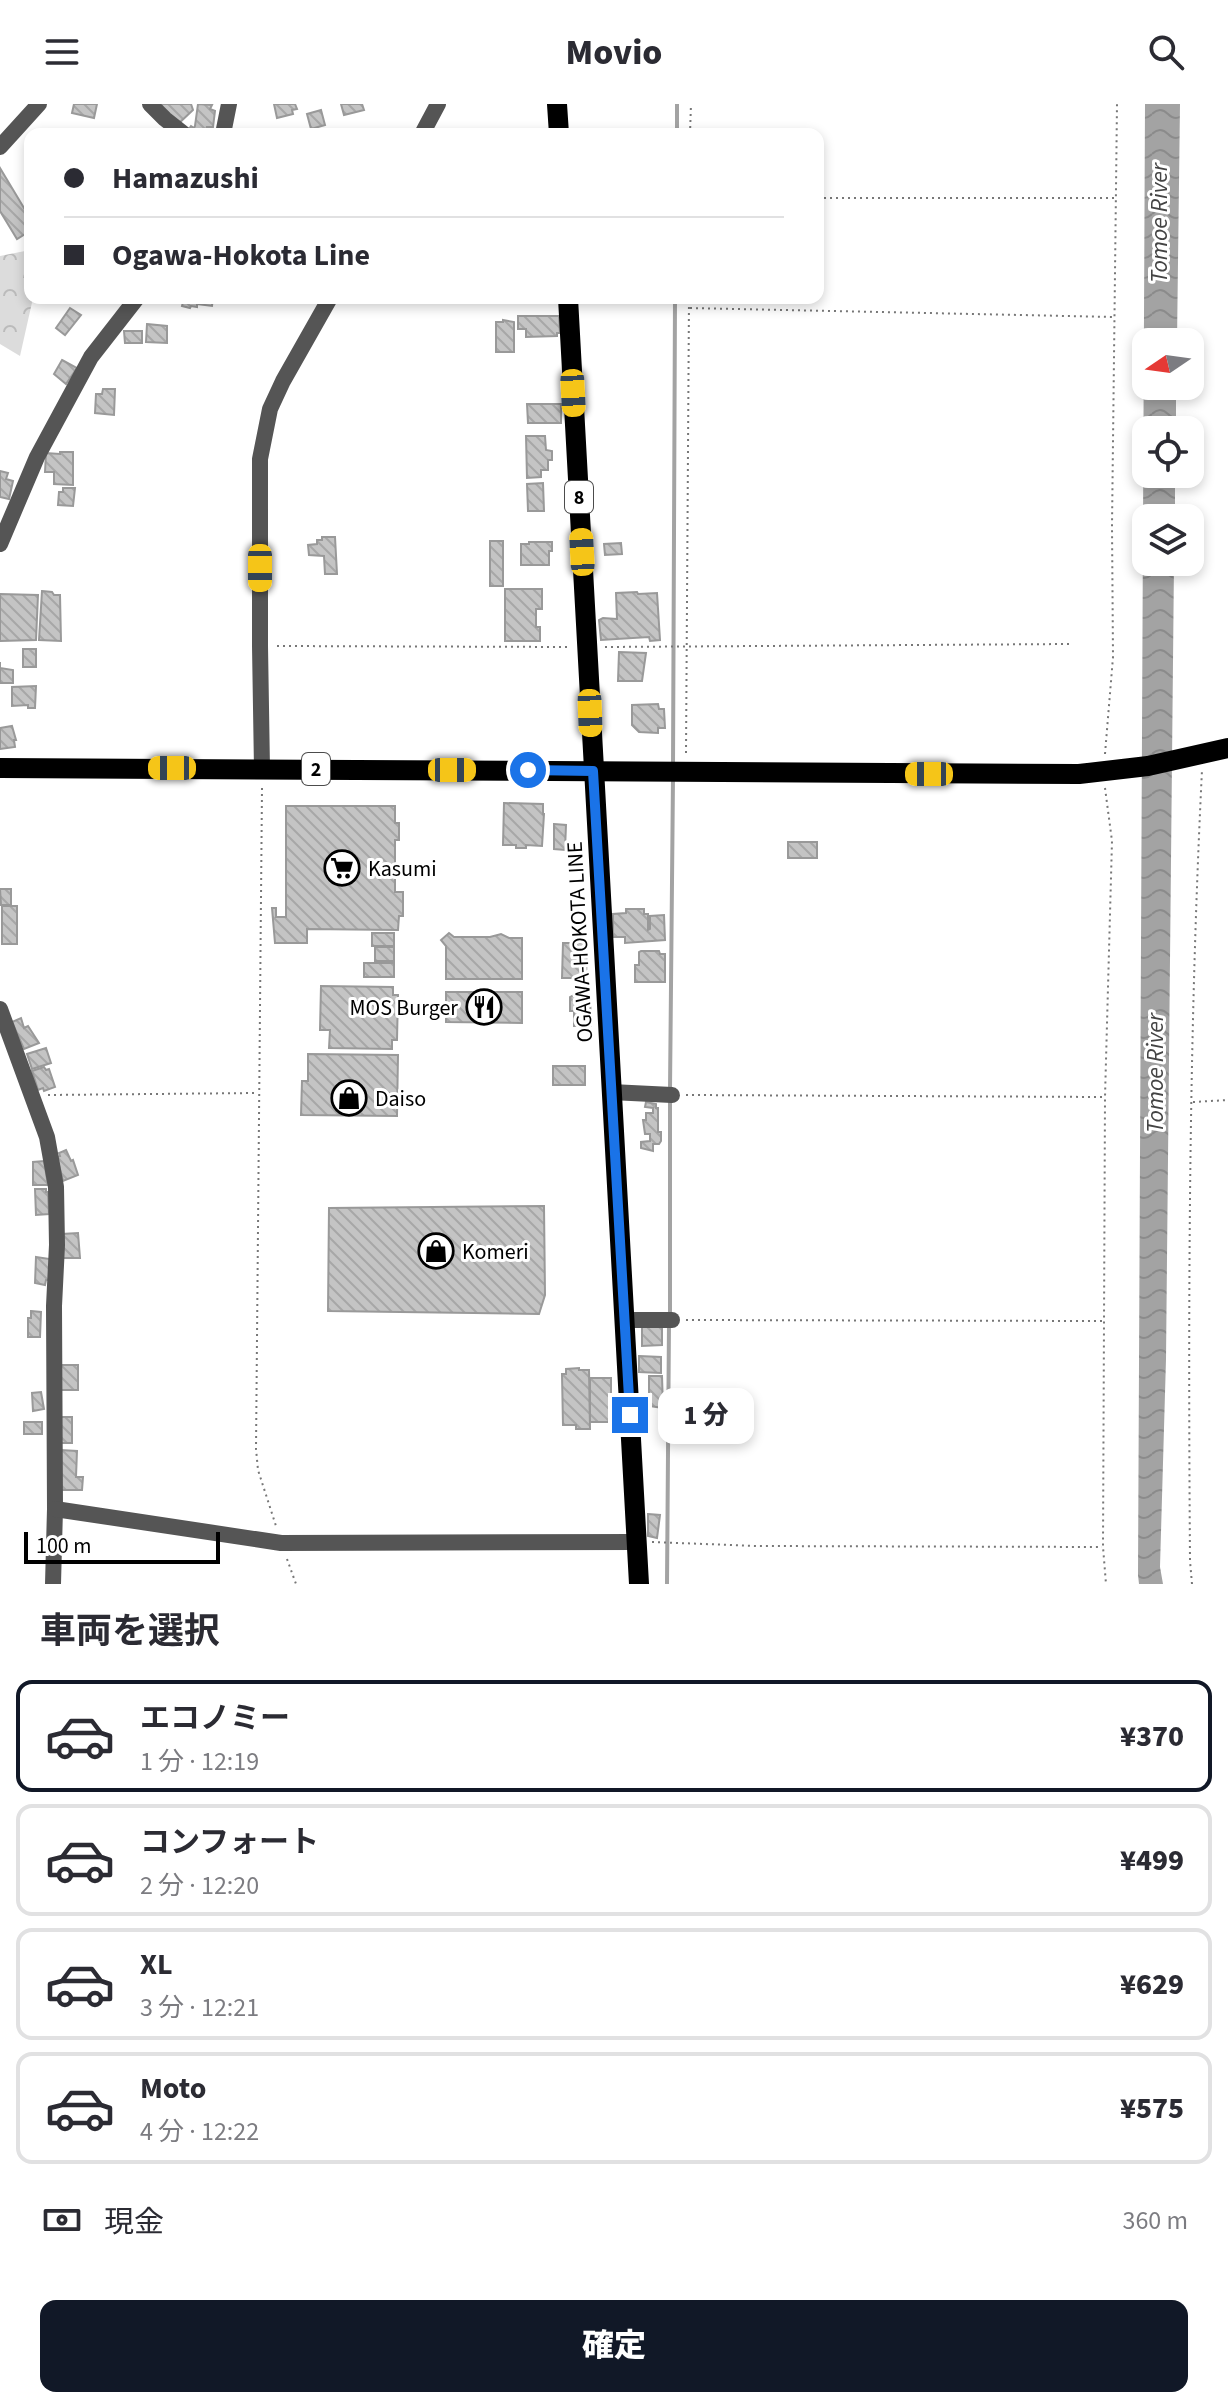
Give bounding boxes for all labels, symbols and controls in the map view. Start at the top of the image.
text: Movio [566,27,662,78]
icon: menu [40,30,84,74]
icon: search [1144,30,1188,74]
text: Hamazushi [112,157,259,200]
water label: Tomoe River [1142,161,1177,283]
text: Ogawa-Hokota Line [112,234,370,277]
north arrow [1132,328,1204,400]
map controls [1132,328,1204,576]
car [560,368,586,418]
button: locate [1132,416,1204,488]
road number: 8 [565,481,593,513]
button: layers [1132,504,1204,576]
car [569,527,595,577]
car [248,544,272,592]
car [577,689,603,737]
route start [510,752,546,788]
road number: 2 [302,753,330,785]
car [148,756,196,780]
car [428,758,476,782]
car [905,762,953,786]
street label: OGAWA-HOKOTA LINE [559,841,601,1043]
supermarket icon: Kasumi [323,849,361,887]
place label: Kasumi [368,853,437,885]
restaurant icon: MOS Burger [465,988,503,1026]
place label: MOS Burger [350,992,458,1024]
water label: Tomoe River [1138,1011,1173,1133]
shop icon: Daiso [330,1079,368,1117]
place label: Daiso [375,1083,426,1115]
shop icon: Komeri [417,1232,455,1270]
place label: Komeri [462,1236,529,1268]
callout: 1 分 [658,1387,754,1443]
route end [612,1397,648,1433]
text: 1 分 [683,1397,729,1434]
scale bar [24,1528,220,1564]
text: 100 m [36,1530,91,1562]
text: 車両を選択 [40,1606,220,1657]
text: エコノミー [140,1697,290,1740]
icon: car [44,1700,116,1772]
text: ¥370 [1120,1715,1184,1758]
text: 1 分 · 12:19 [140,1743,259,1780]
text: コンフォート [140,1821,319,1864]
icon: car [44,1824,116,1896]
text: ¥499 [1120,1839,1184,1882]
text: 2 分 · 12:20 [140,1867,259,1904]
text: XL [140,1943,173,1986]
icon: car [44,1948,116,2020]
text: ¥629 [1120,1963,1184,2006]
text: 3 分 · 12:21 [140,1989,259,2026]
text: Moto [140,2067,206,2110]
icon: car [44,2072,116,2144]
text: ¥575 [1120,2087,1184,2130]
text: 4 分 · 12:22 [140,2113,259,2150]
icon: cash [40,2198,84,2242]
text: 現金 [104,2201,164,2244]
text: 360 m [1122,2202,1188,2239]
button: 確定 [40,2300,1188,2392]

